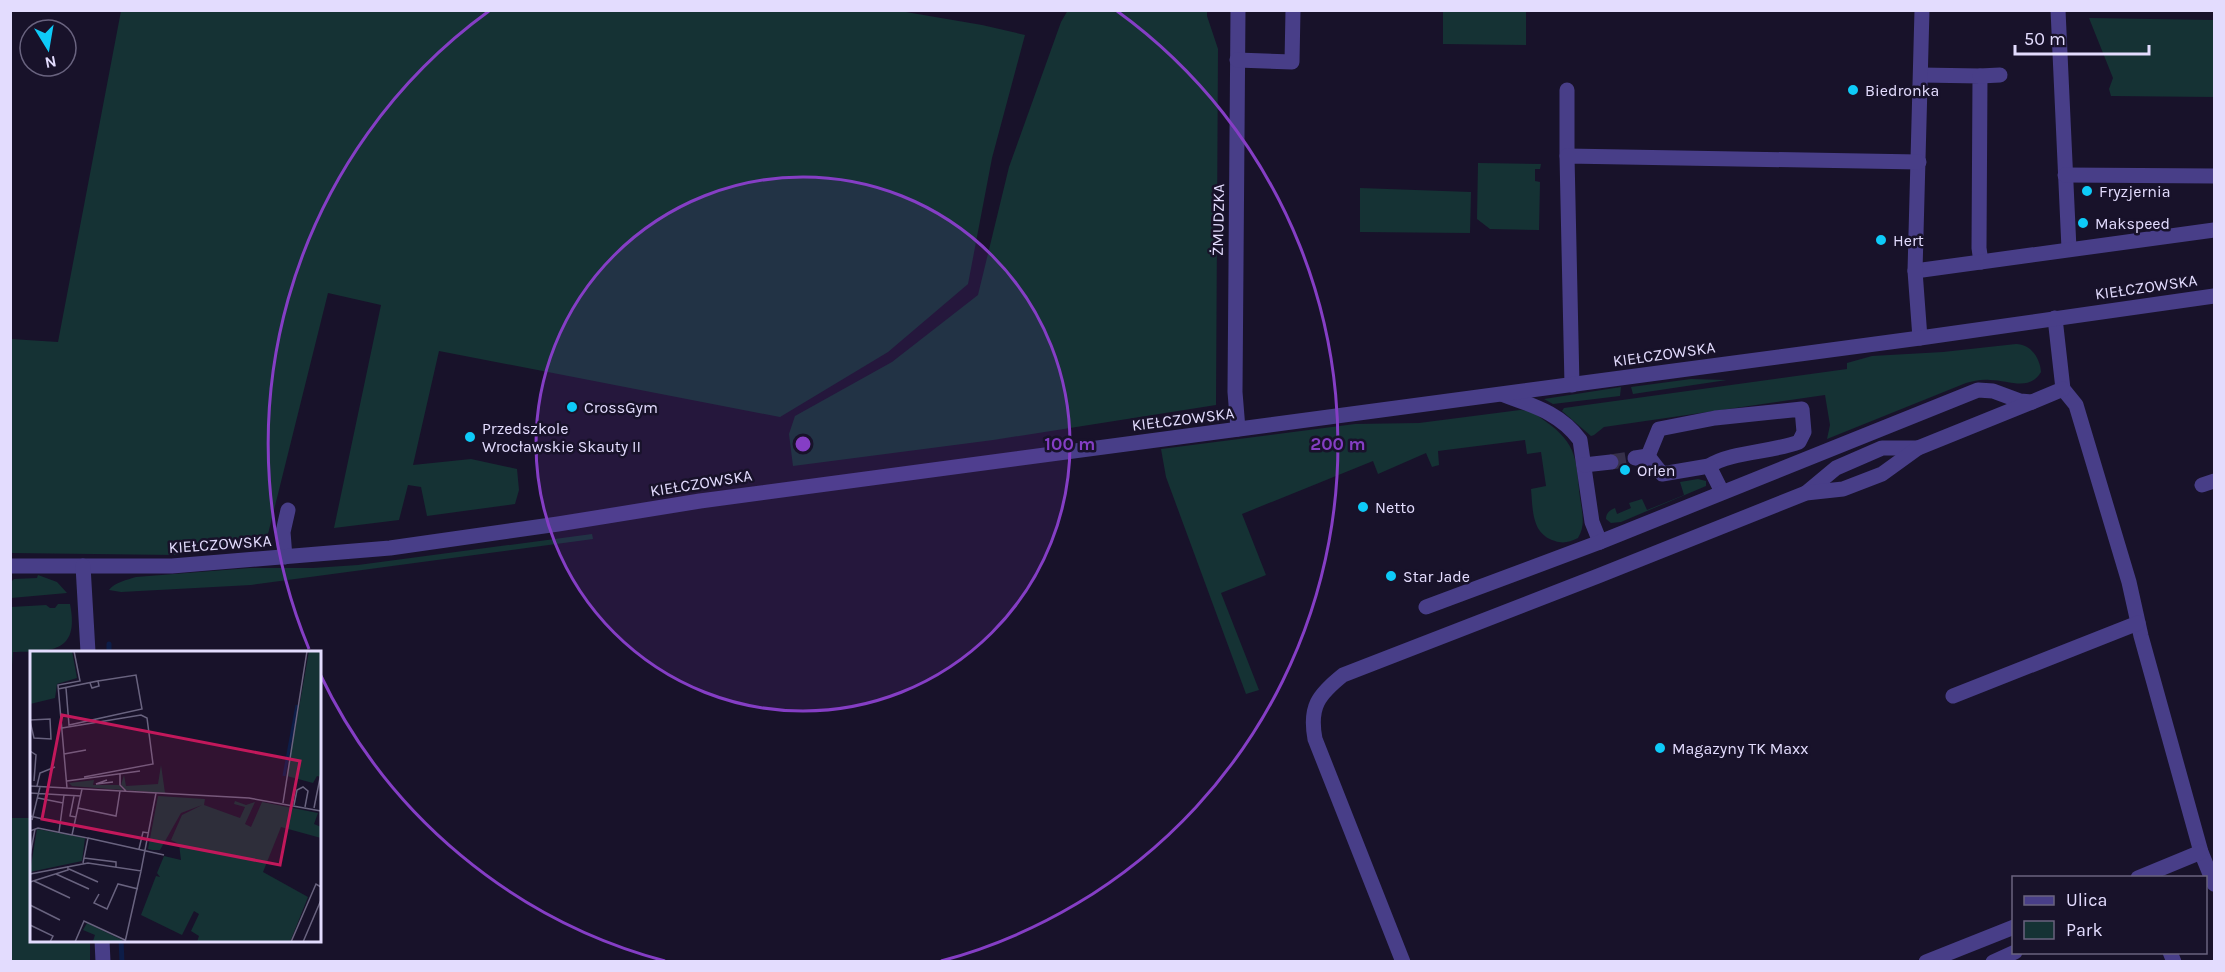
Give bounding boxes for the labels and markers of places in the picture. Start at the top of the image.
place label: Biedronka [1865,81,1939,100]
marker: Biedronka [1846,83,1860,97]
place label: Fryzjernia [2099,182,2170,201]
marker: Fryzjernia [2080,184,2094,198]
place label: Makspeed [2095,214,2170,233]
marker: Makspeed [2076,216,2090,230]
place label: Hert [1893,231,1924,250]
marker: Hert [1874,233,1888,247]
place label: CrossGym [584,398,658,417]
marker: CrossGym [565,400,579,414]
place label: Przedszkole Wrocławskie Skauty II [482,419,641,456]
marker: Przedszkole Wrocławskie Skauty II [463,430,477,444]
centre of rings [793,434,813,454]
place label: Orlen [1637,461,1675,480]
marker: Orlen [1618,463,1632,477]
place label: Netto [1375,498,1415,517]
marker: Netto [1356,500,1370,514]
place label: Star Jade [1403,567,1470,586]
marker: Star Jade [1384,569,1398,583]
place label: Magazyny TK Maxx [1672,739,1808,758]
marker: Magazyny TK Maxx [1653,741,1667,755]

